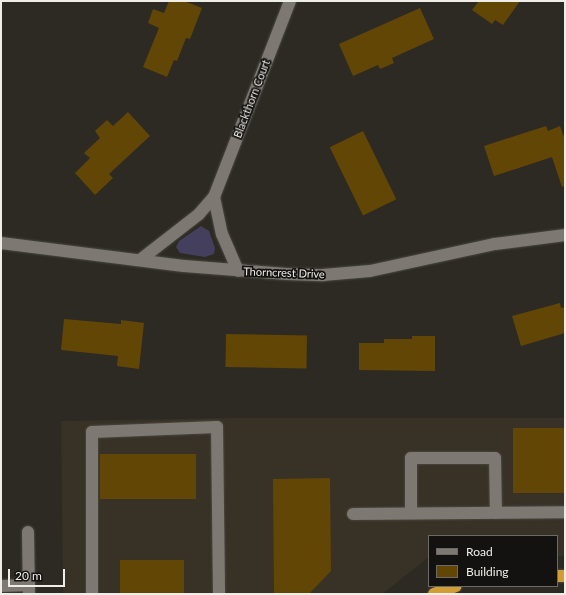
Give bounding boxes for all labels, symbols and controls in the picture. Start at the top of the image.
street label: Blackthorn Court [231,58,273,140]
street label: Thorncrest Drive [243,265,325,281]
legend [428,535,558,587]
text: Road [466,544,493,559]
scale bar [10,561,67,587]
text: Building [466,564,509,579]
text: 20 m [15,568,42,583]

